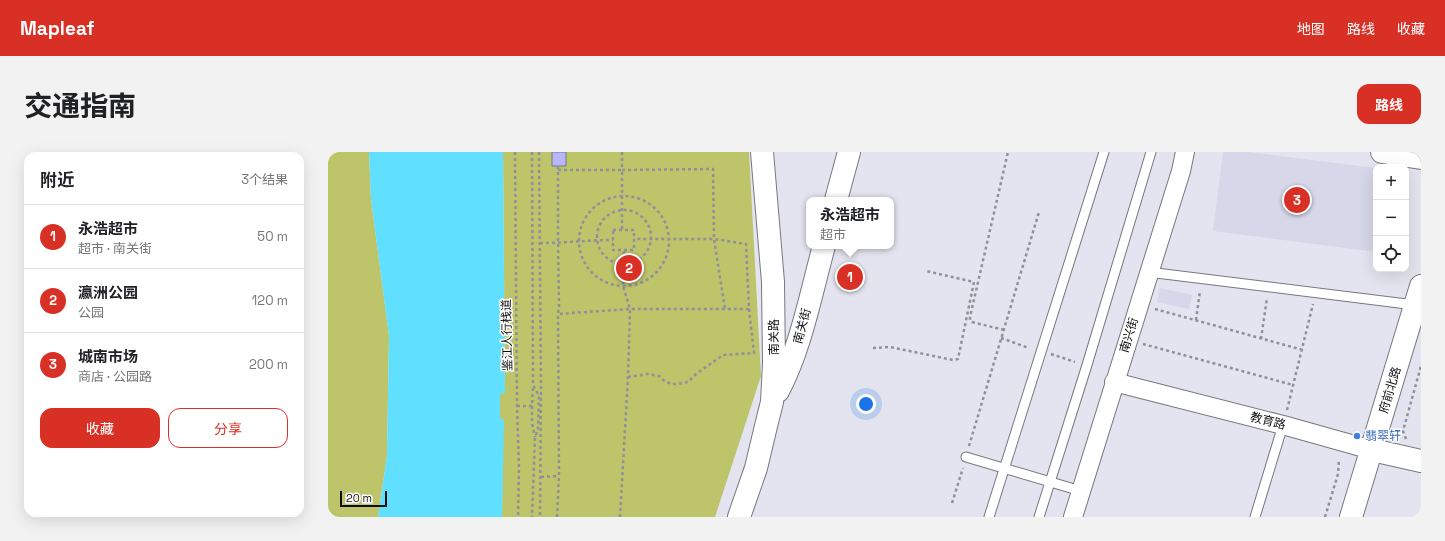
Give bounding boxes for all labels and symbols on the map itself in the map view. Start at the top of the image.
pin: 3 [1284,185,1310,215]
pin: 2 [616,253,642,283]
pin: 1 [837,262,863,292]
street label: 鉴江人行栈道 [498,299,516,372]
street label: 南关街 [790,307,814,345]
street label: 南兴街 [1116,315,1142,355]
street label: 南关路 [766,319,782,355]
street label: 府前北路 [1375,365,1405,415]
your location [856,394,876,414]
street label: 教育路 [1249,409,1287,433]
place label: 翡翠轩 [1365,428,1401,444]
marker: 翡翠轩 [1352,431,1362,441]
scale bar [340,489,387,508]

